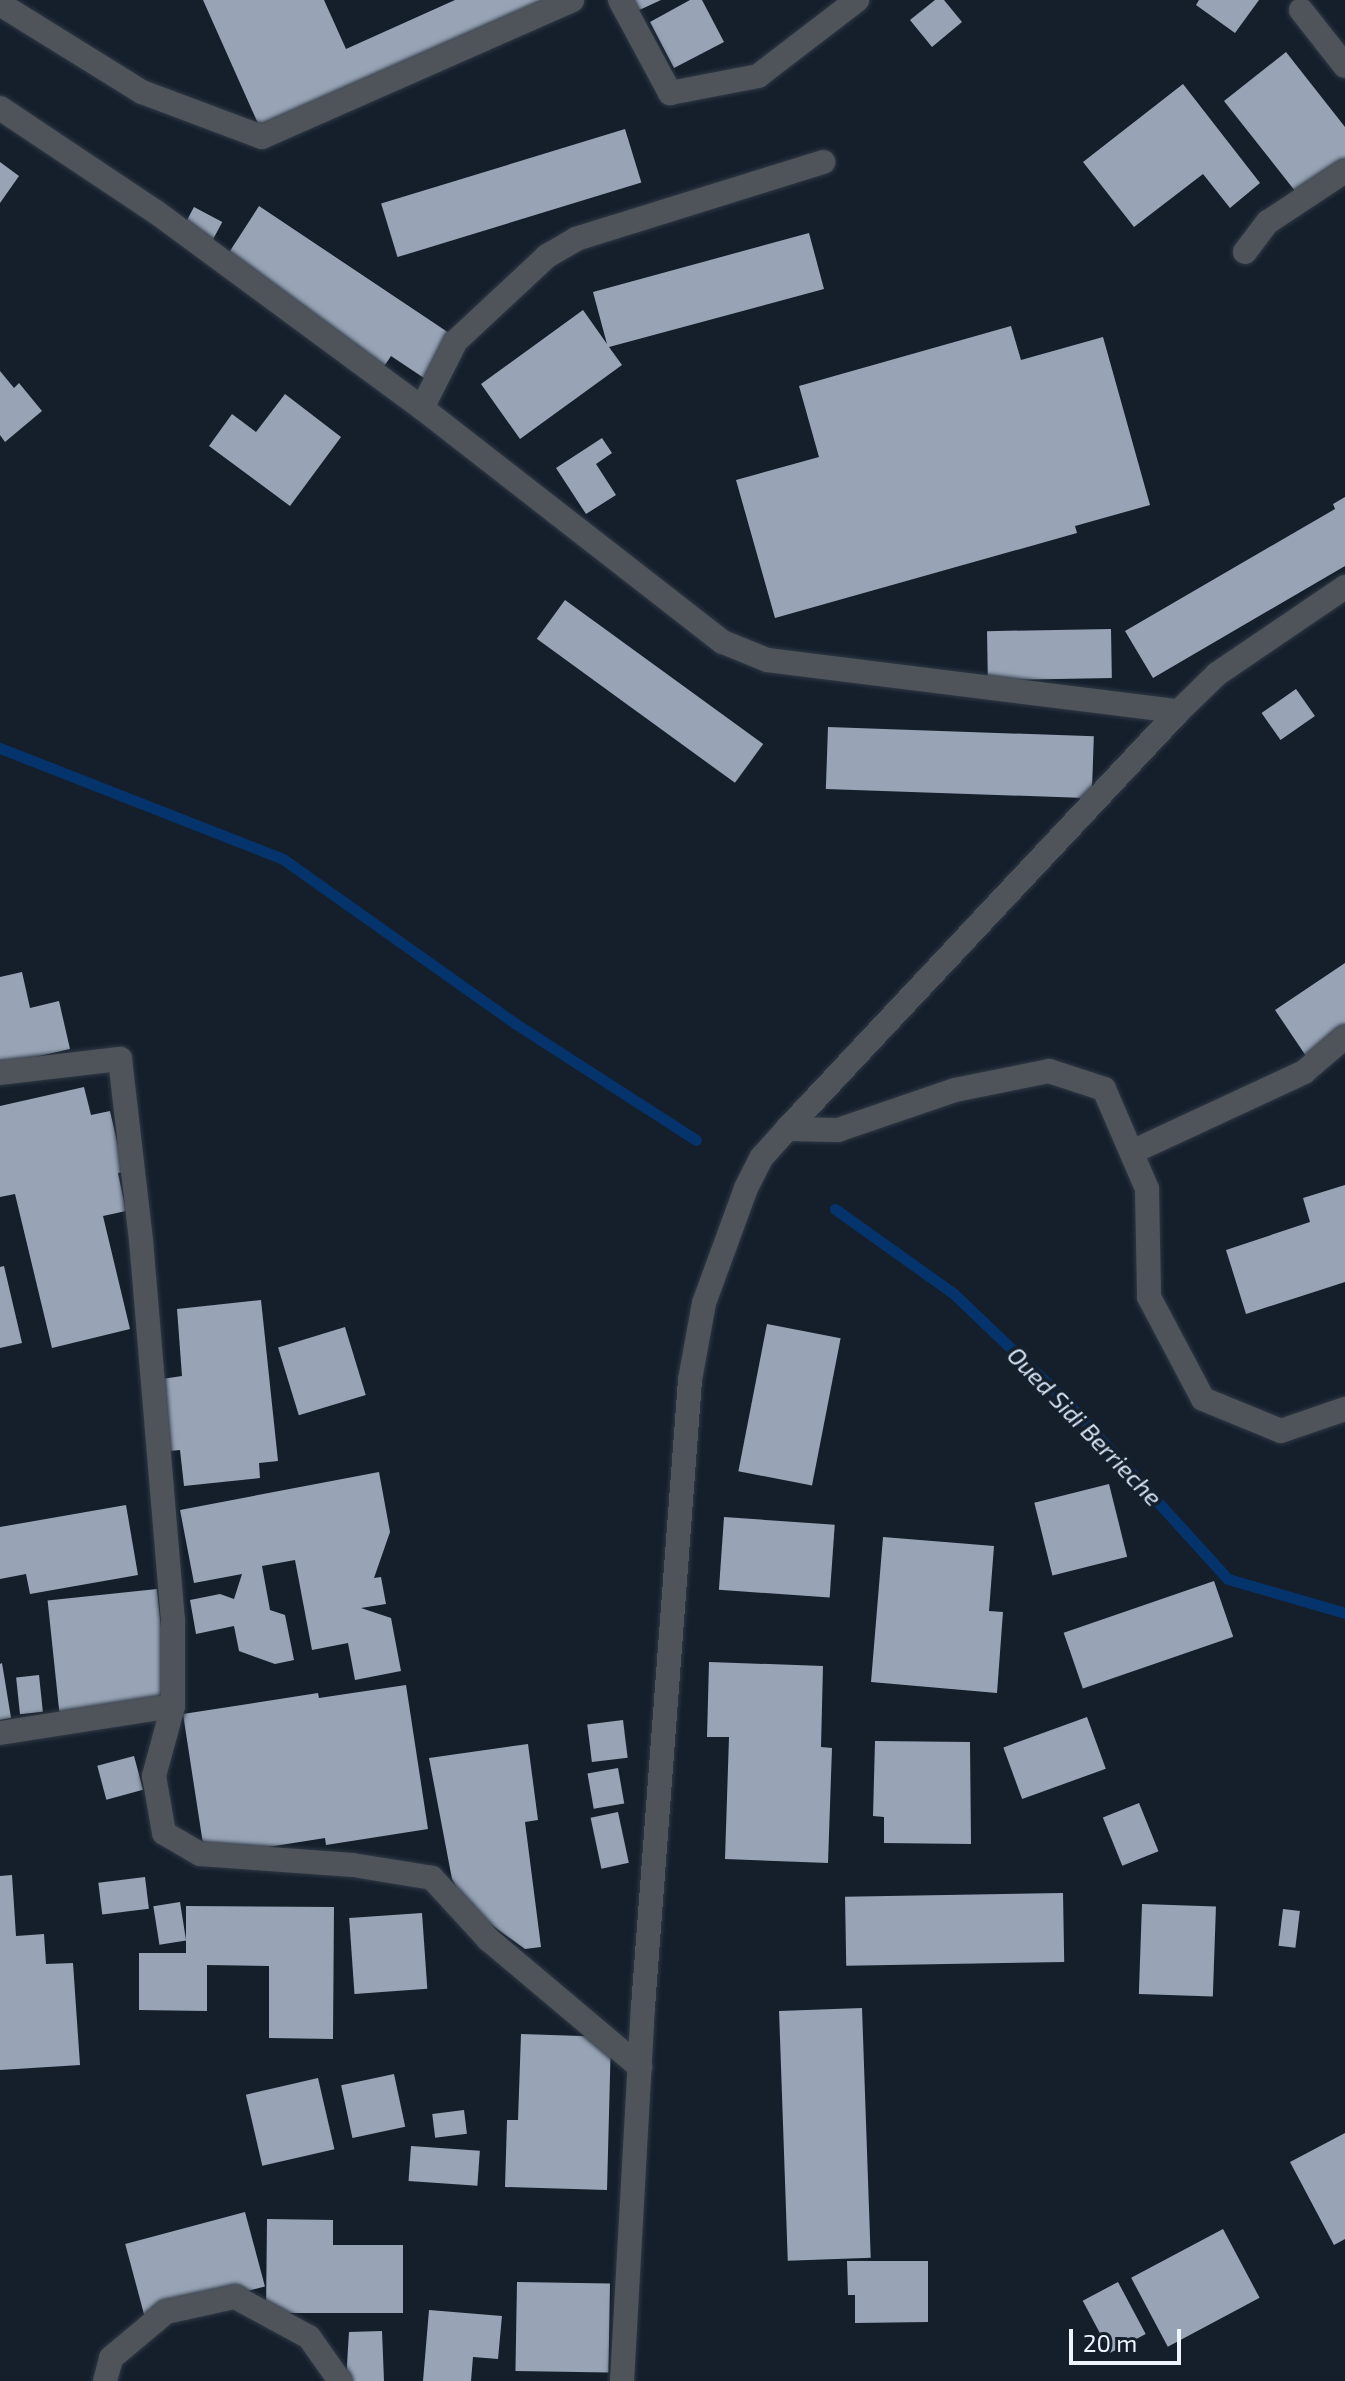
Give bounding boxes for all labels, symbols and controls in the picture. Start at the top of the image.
water label: Oued Sidi Berrieche [1002,1341,1168,1511]
scale bar [1073,2313,1185,2363]
text: 20 m [1083,2328,1137,2357]

